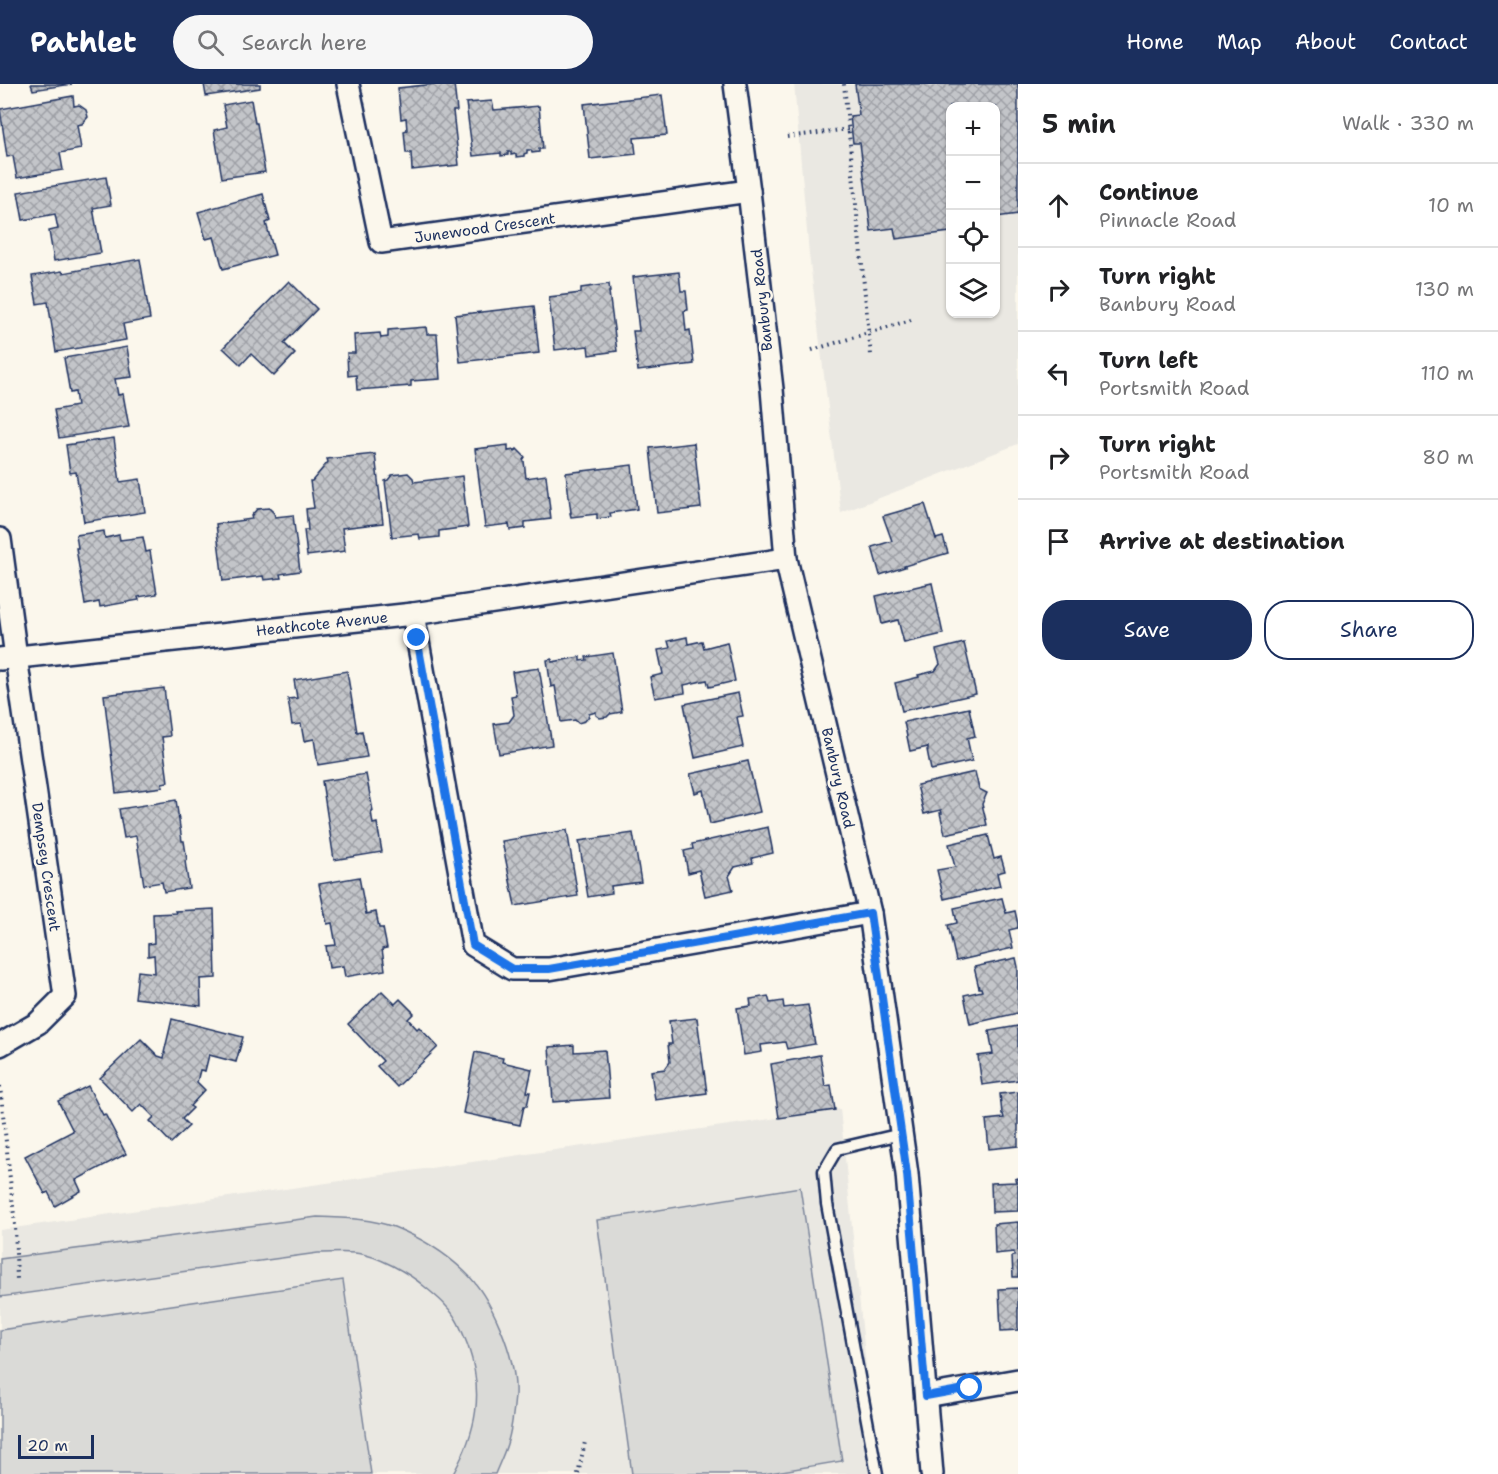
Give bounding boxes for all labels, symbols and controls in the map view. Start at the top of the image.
search box [173,15,593,69]
text: Pathlet [30,23,137,61]
icon: search [194,26,227,59]
text: Search here [242,28,367,57]
text: Home [1126,28,1184,56]
text: Map [1217,28,1262,56]
text: About [1295,28,1356,56]
text: Contact [1389,28,1468,56]
map controls [946,102,1000,318]
button: + [946,102,1000,156]
text: 5 min [1042,106,1116,141]
text: Walk · 330 m [1342,110,1474,136]
button: − [946,156,1000,210]
text: Continue [1099,178,1199,207]
icon: ahead [1042,189,1075,222]
text: 10 m [1428,192,1474,218]
text: Pinnacle Road [1099,207,1237,233]
street label: Junewood Crescent [413,208,557,248]
button: locate [946,210,1000,264]
street label: Banbury Road [747,247,777,352]
text: Turn right [1099,262,1216,291]
button: layers [946,264,1000,318]
icon: right [1042,273,1075,306]
text: 130 m [1415,276,1474,302]
text: Banbury Road [1099,291,1236,317]
text: Turn left [1099,346,1198,375]
icon: left [1042,357,1075,390]
text: 110 m [1420,360,1474,386]
text: Portsmith Road [1099,375,1250,401]
text: Turn right [1099,430,1216,459]
icon: right [1042,441,1075,474]
text: 80 m [1422,444,1474,470]
text: Portsmith Road [1099,459,1250,485]
icon: arrive [1042,525,1075,558]
text: Arrive at destination [1099,527,1345,556]
button: Save [1042,600,1252,660]
button: Share [1264,600,1474,660]
street label: Heathcote Avenue [255,607,389,641]
route end [403,624,429,650]
street label: Banbury Road [817,726,859,831]
street label: Dempsey Crescent [27,801,65,933]
route start [956,1374,982,1400]
scale bar [18,1432,94,1460]
text: 20 m [27,1435,68,1456]

